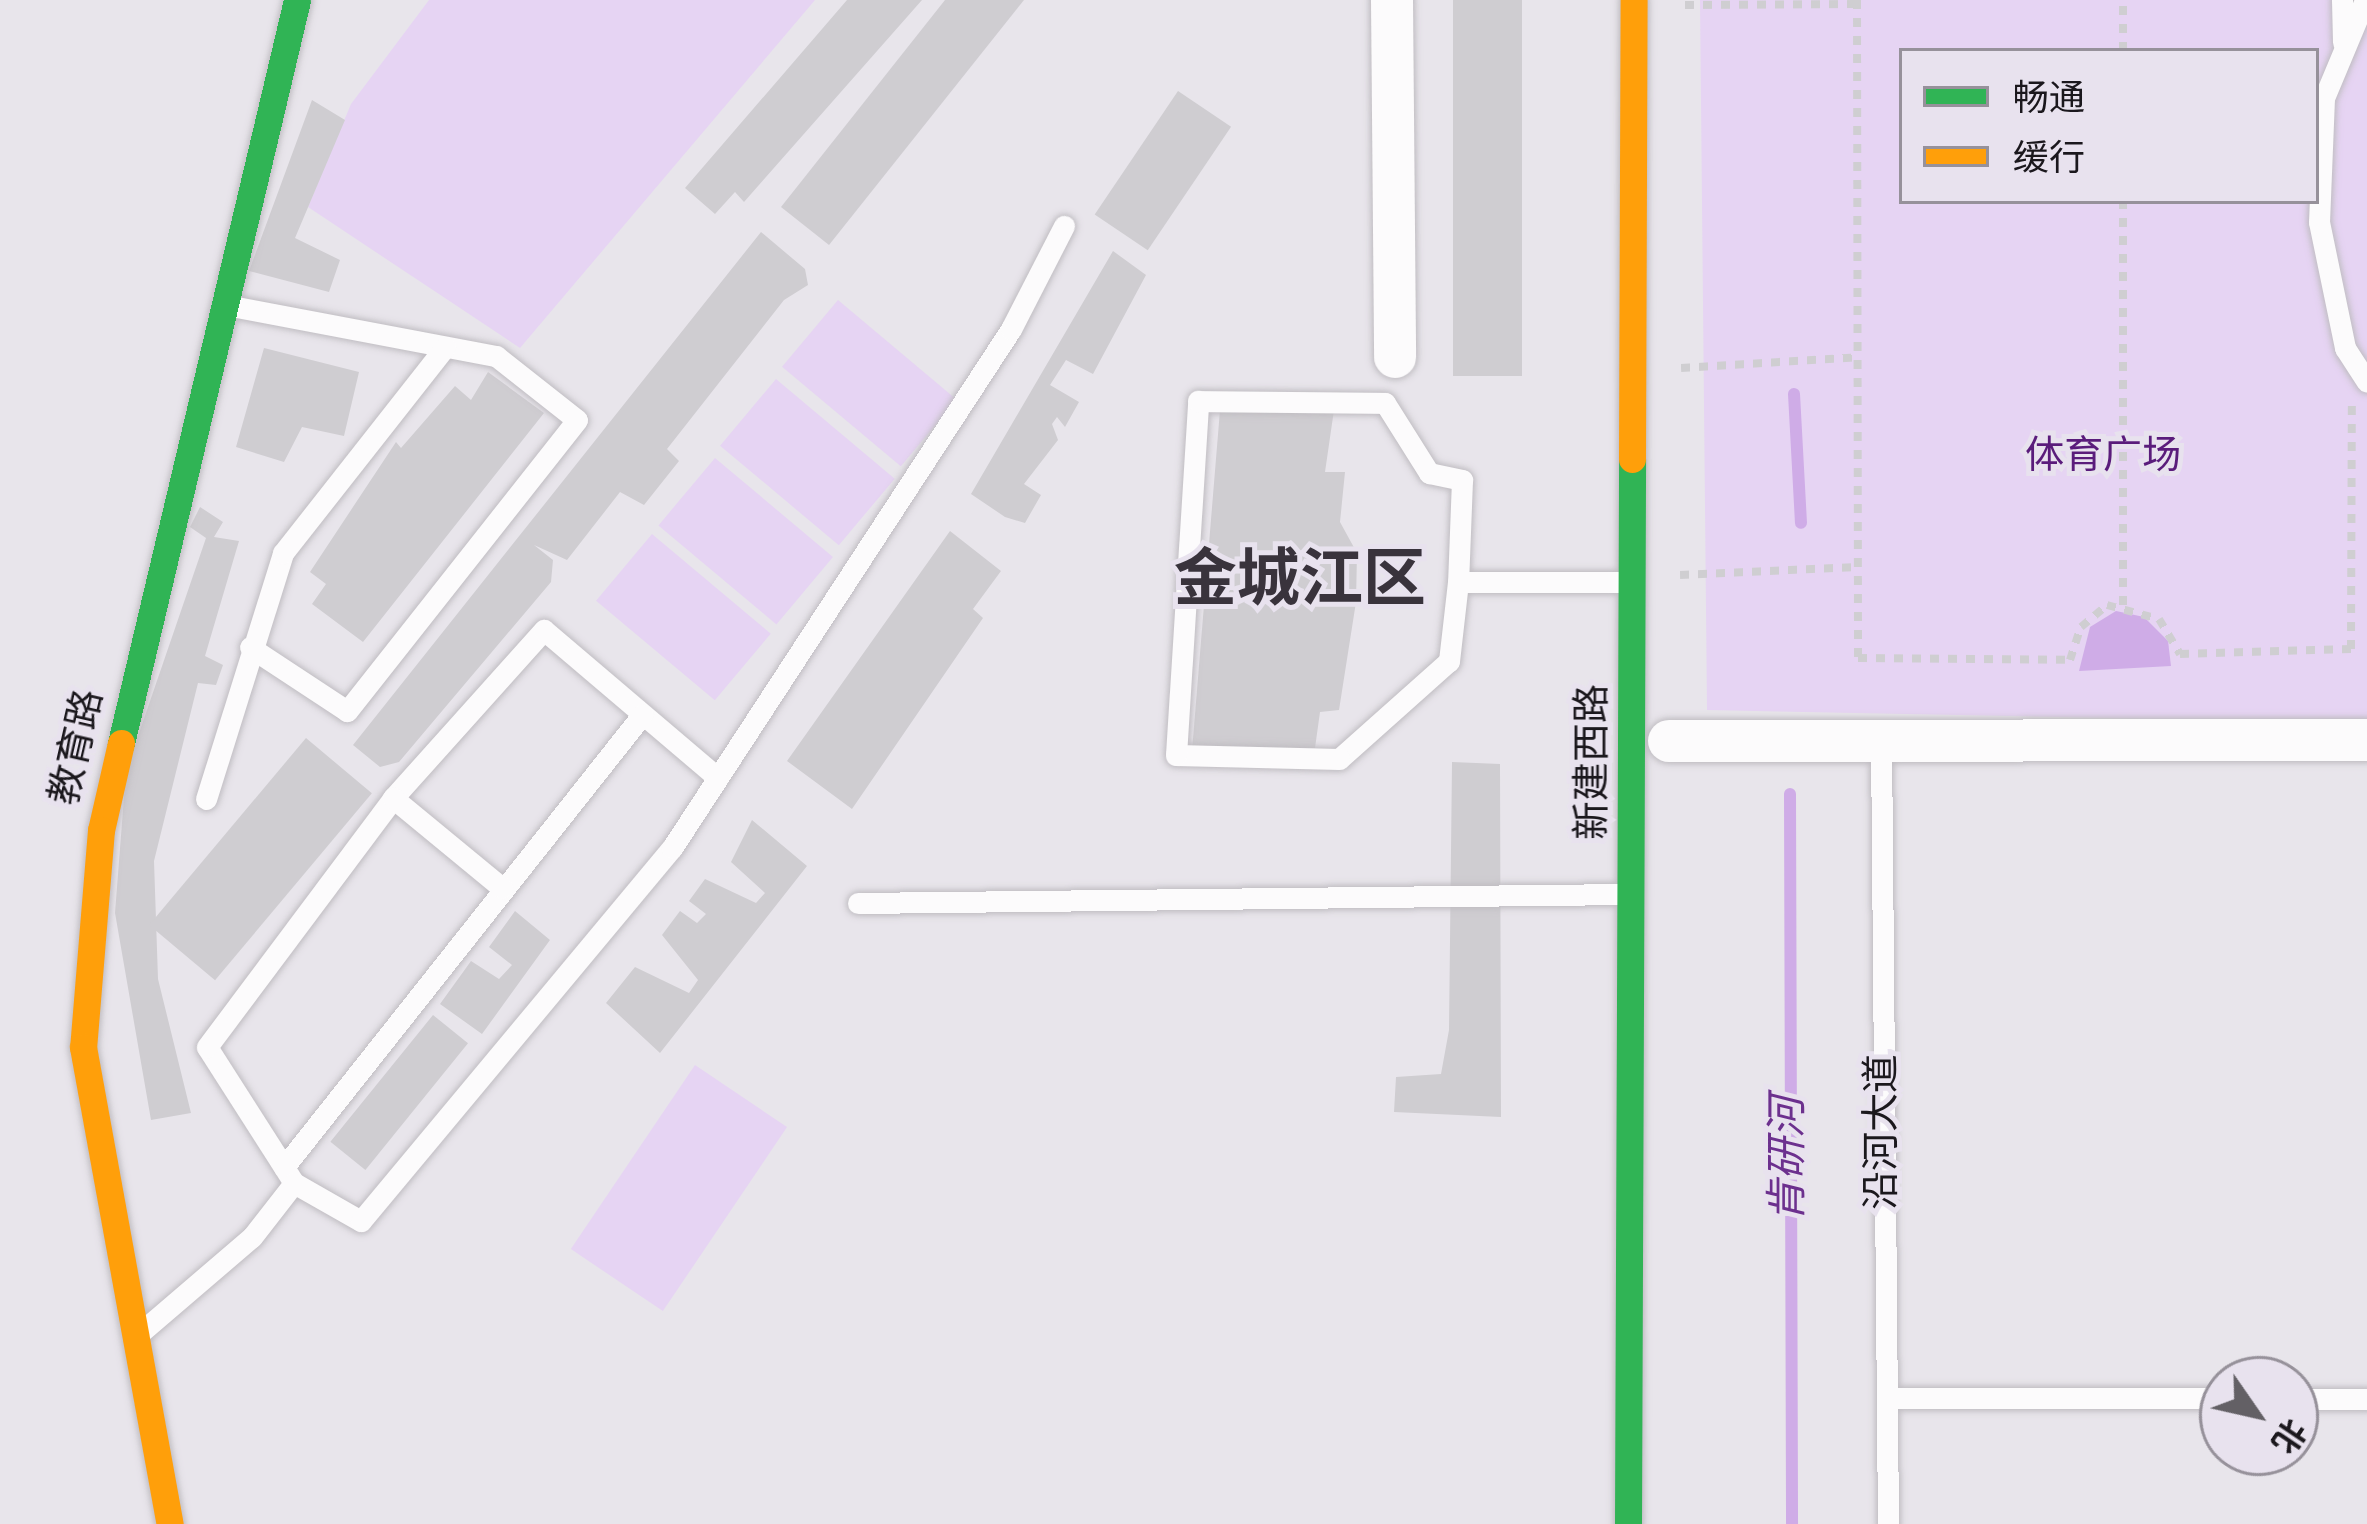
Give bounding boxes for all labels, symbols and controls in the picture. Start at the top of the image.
legend [1899,48,2319,204]
text: 畅通 [2013,78,2085,124]
text: 缓行 [2013,138,2085,184]
park label: 体育广场 [2025,436,2181,482]
district label: 金城江区 [1174,546,1426,622]
street label: 新建西路 [1573,684,1619,840]
street label: 教育路 [44,686,116,810]
street label: 沿河大道 [1862,1054,1908,1210]
water label: 肯研河 [1766,1096,1816,1222]
north arrow [2199,1356,2319,1476]
text: 北 [2260,1409,2313,1460]

